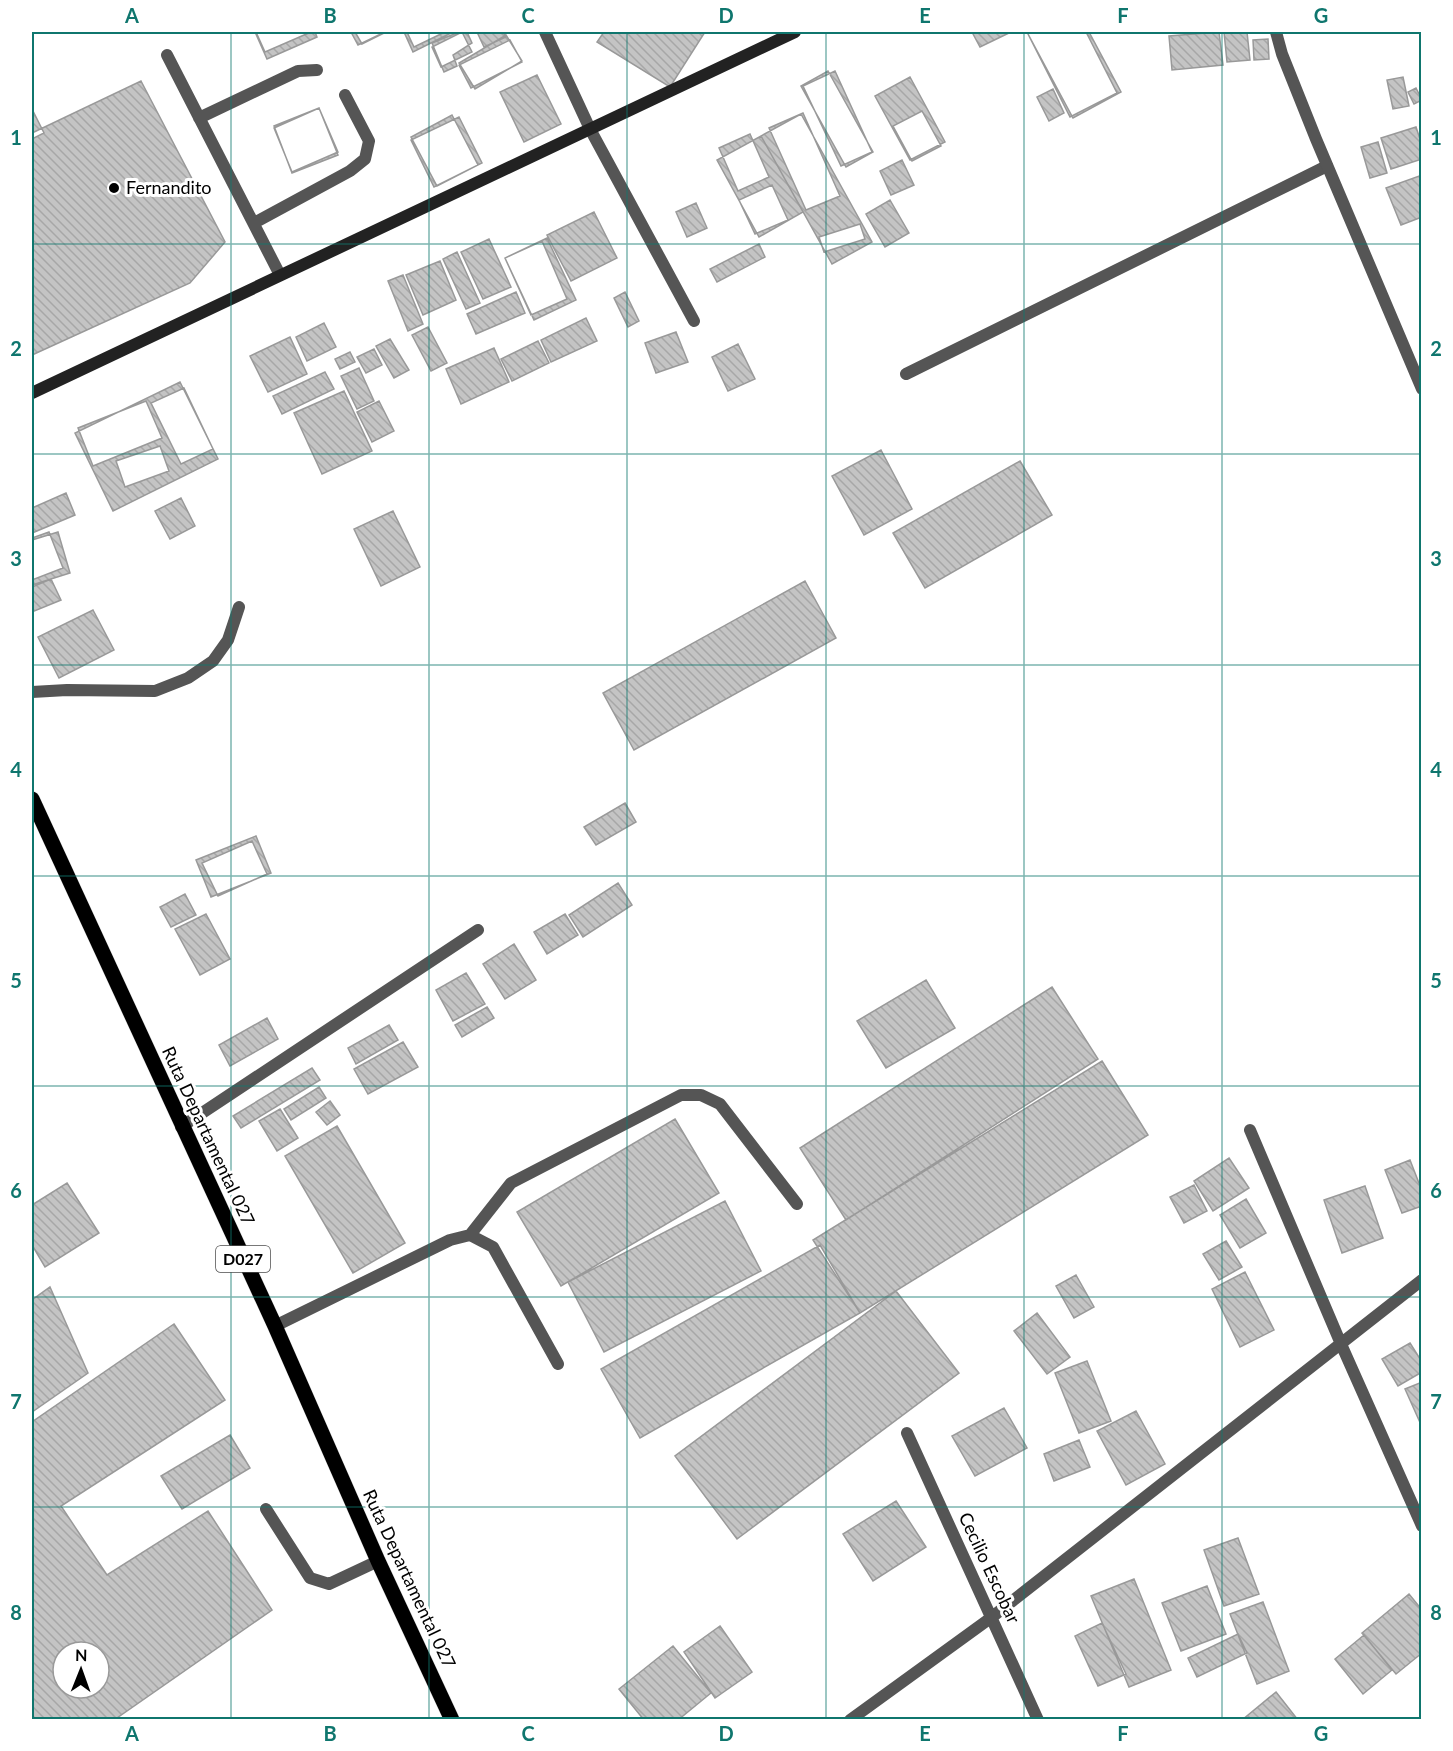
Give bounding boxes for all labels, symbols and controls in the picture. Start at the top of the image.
text: A [124,3,139,27]
text: B [323,3,337,27]
text: C [521,3,535,27]
text: D [718,3,734,27]
text: E [919,3,931,27]
text: F [1117,3,1129,27]
text: G [1314,3,1328,27]
text: 1 [10,125,22,149]
text: 1 [1430,125,1442,149]
place label: Fernandito [126,176,212,198]
marker: Fernandito [107,181,121,195]
text: 2 [10,336,22,360]
text: 2 [1430,336,1442,360]
text: 3 [10,546,22,570]
text: 3 [1430,546,1442,570]
text: 4 [10,757,22,781]
text: 4 [1430,757,1442,781]
text: 5 [10,968,22,992]
text: 5 [1430,968,1442,992]
street label: Ruta Departamental 027 [158,1043,260,1229]
text: 6 [10,1178,22,1202]
text: 6 [1430,1178,1442,1202]
road number: D027 [216,1246,270,1272]
text: 7 [10,1389,22,1413]
text: 7 [1430,1389,1442,1413]
street label: Ruta Departamental 027 [359,1486,461,1672]
street label: Cecilio Escobar [955,1509,1025,1627]
text: 8 [10,1600,22,1624]
text: 8 [1430,1600,1442,1624]
north arrow [51,1640,111,1700]
text: N [75,1645,88,1664]
text: A [124,1721,139,1745]
text: B [323,1721,337,1745]
text: C [521,1721,535,1745]
text: D [718,1721,734,1745]
text: E [919,1721,931,1745]
text: F [1117,1721,1129,1745]
text: G [1314,1721,1328,1745]

